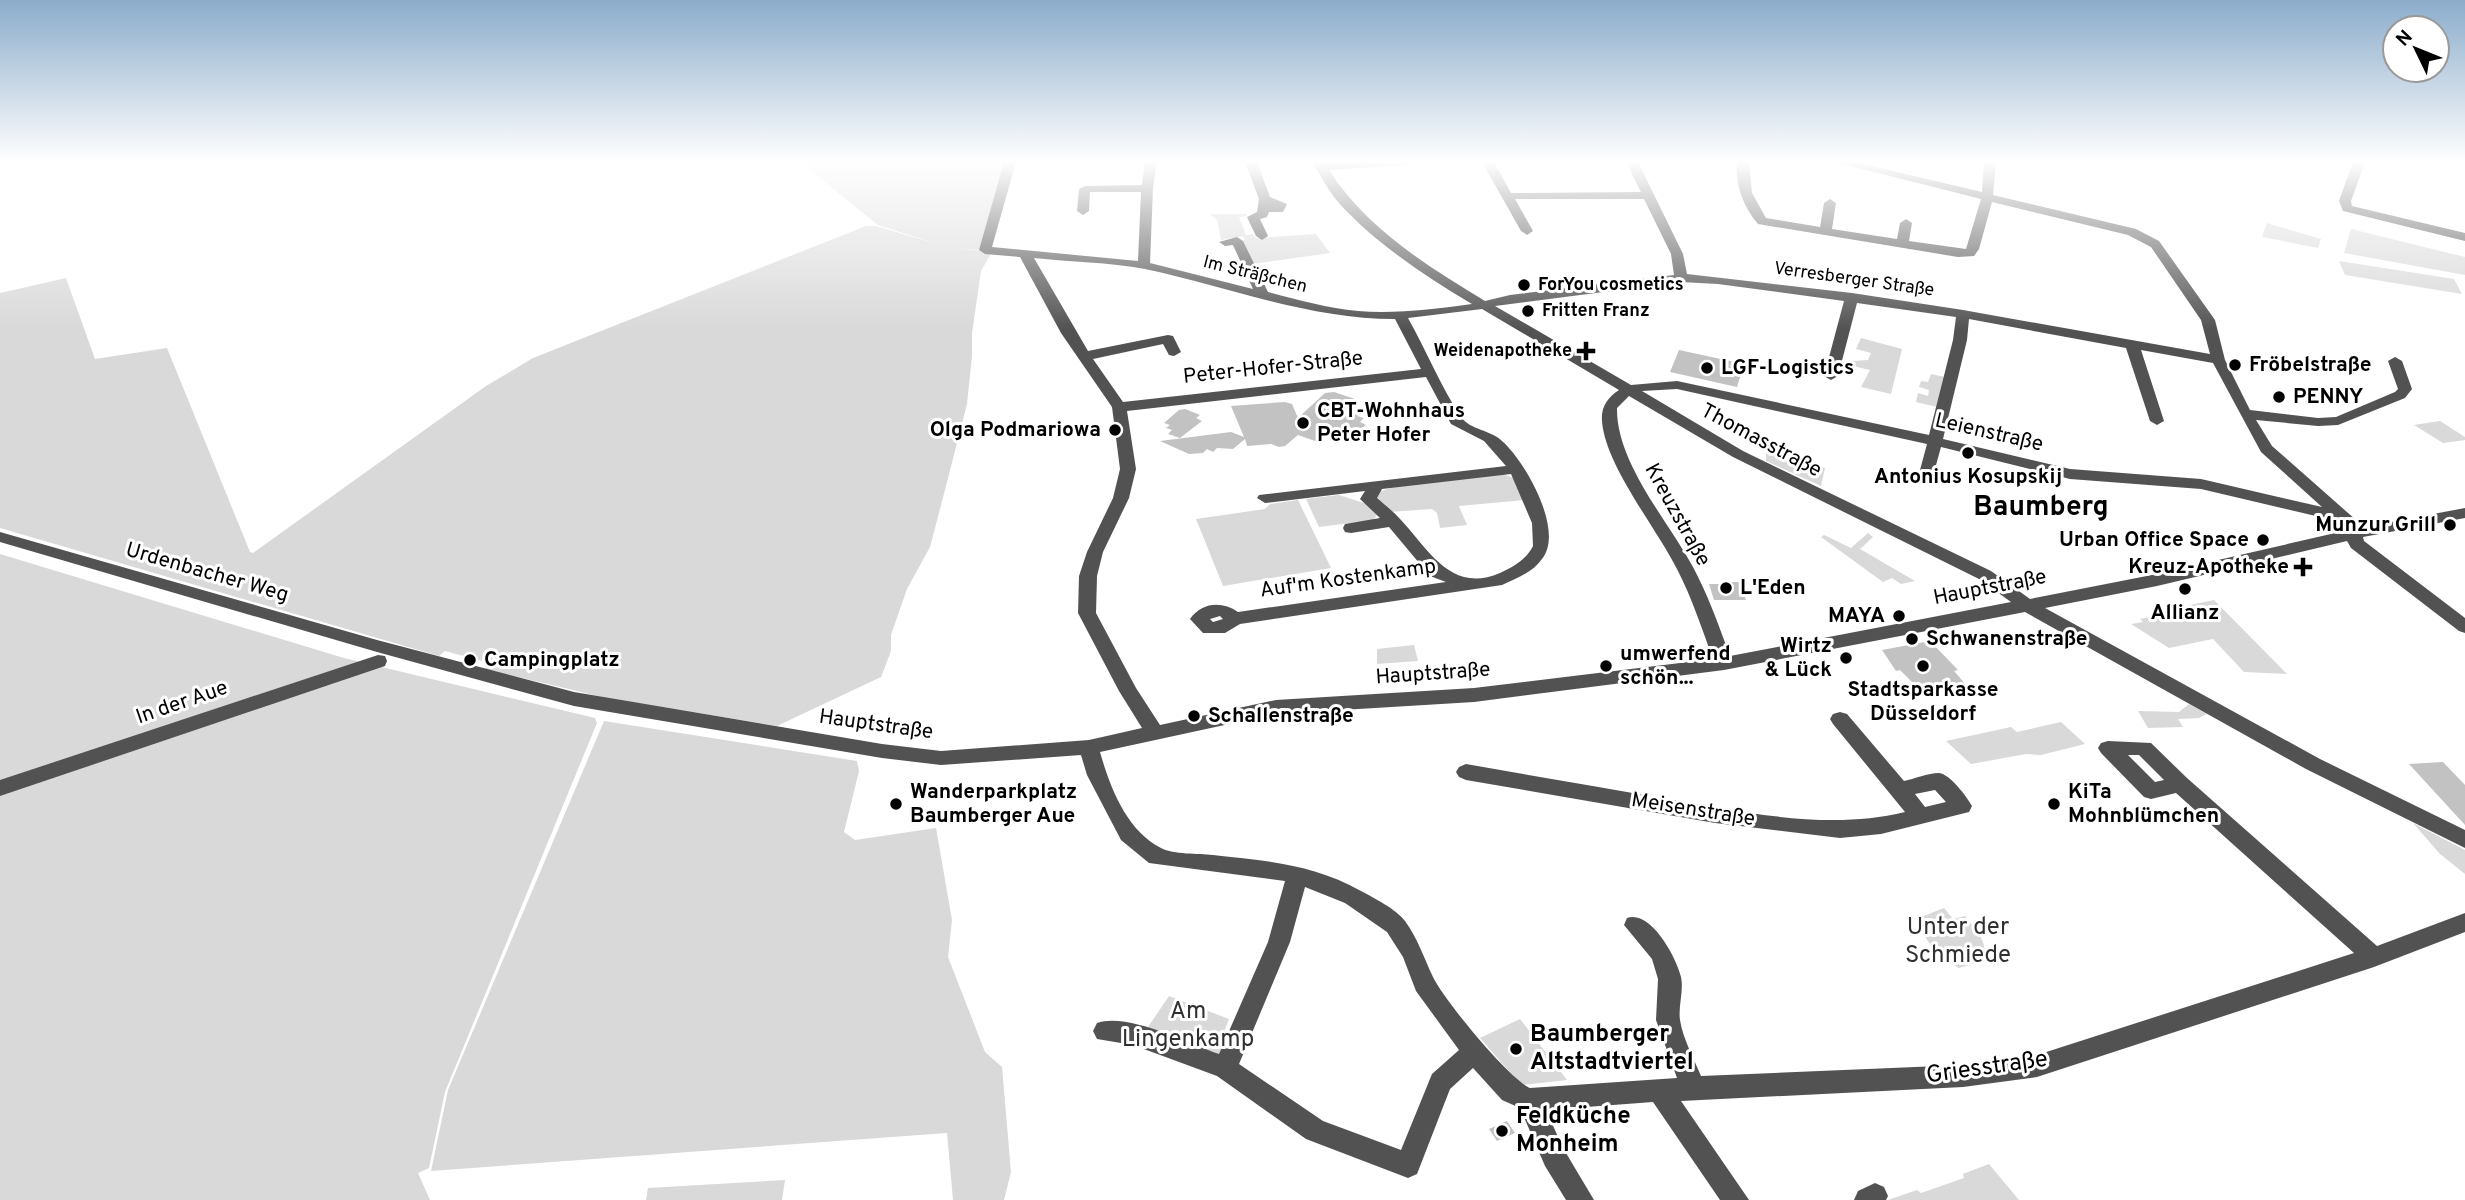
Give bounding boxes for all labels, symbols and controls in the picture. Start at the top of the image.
north arrow [2381,14,2451,84]
text: N [2392,26,2418,52]
street label: Im Sträßchen [1200,251,1310,299]
street label: Verresberger Straße [1772,257,1936,303]
place label: ForYou cosmetics [1538,274,1684,297]
marker: ForYou cosmetics [1516,277,1532,293]
place label: Fritten Franz [1542,300,1650,323]
marker: Fritten Franz [1520,303,1536,319]
place label: Weidenapotheke [1433,340,1572,363]
marker: Weidenapotheke [1578,343,1594,359]
street label: Peter-Hofer-Straße [1182,345,1364,391]
place label: Fröbelstraße [2249,352,2371,379]
place label: LGF-Logistics [1721,355,1854,382]
marker: Fröbelstraße [2227,357,2243,373]
marker: LGF-Logistics [1699,360,1715,376]
place label: PENNY [2293,384,2363,411]
marker: PENNY [2271,389,2287,405]
place label: CBT-Wohnhaus Peter Hofer [1317,398,1465,449]
street label: Thomasstraße [1696,398,1826,484]
street label: Leienstraße [1932,407,2046,459]
marker: CBT-Wohnhaus Peter Hofer [1295,415,1311,431]
place label: Olga Podmariowa [930,417,1101,444]
marker: Olga Podmariowa [1107,422,1123,438]
marker: Antonius Kosupskij [1960,445,1976,461]
street label: Kreuzstraße [1638,459,1716,571]
place label: Antonius Kosupskij [1874,464,2062,491]
district label: Baumberg [1973,490,2109,526]
place label: Munzur Grill [2315,512,2436,539]
marker: Munzur Grill [2442,517,2458,533]
place label: Urban Office Space [2059,527,2249,554]
marker: Urban Office Space [2255,532,2271,548]
street label: Urdenbacher Weg [122,537,292,609]
street label: Auf'm Kostenkamp [1258,553,1438,605]
place label: Kreuz-Apotheke [2128,554,2289,581]
marker: Kreuz-Apotheke [2295,559,2311,575]
street label: Hauptstraße [1931,564,2049,612]
place label: L'Eden [1740,575,1806,602]
marker: L'Eden [1718,580,1734,596]
marker: Allianz [2177,581,2193,597]
place label: Allianz [2151,600,2219,627]
place label: MAYA [1828,603,1885,630]
marker: MAYA [1891,608,1907,624]
place label: Schwanenstraße [1926,626,2088,653]
marker: Schwanenstraße [1904,631,1920,647]
place label: Wirtz & Lück [1764,633,1832,684]
place label: umwerfend schön... [1620,641,1731,692]
place label: Campingplatz [484,647,620,674]
marker: Wirtz & Lück [1838,650,1854,666]
marker: Campingplatz [462,652,478,668]
street label: Hauptstraße [1375,657,1491,691]
marker: umwerfend schön... [1598,658,1614,674]
marker: Stadtsparkasse Düsseldorf [1915,658,1931,674]
street label: In der Aue [132,675,232,731]
place label: Stadtsparkasse Düsseldorf [1847,677,1999,728]
place label: Schallenstraße [1208,703,1354,730]
street label: Hauptstraße [817,704,935,746]
marker: Schallenstraße [1186,708,1202,724]
place label: Wanderparkplatz Baumberger Aue [910,779,1077,830]
place label: KiTa Mohnblümchen [2068,779,2219,830]
street label: Meisenstraße [1629,787,1757,833]
marker: Wanderparkplatz Baumberger Aue [888,796,904,812]
marker: KiTa Mohnblümchen [2046,796,2062,812]
park label: Unter der Schmiede [1905,913,2011,971]
park label: Am Lingenkamp [1122,997,1254,1055]
place label: Baumberger Altstadtviertel [1530,1020,1694,1078]
marker: Baumberger Altstadtviertel [1508,1041,1524,1057]
street label: Griesstraße [1924,1045,2050,1091]
place label: Feldküche Monheim [1516,1102,1631,1160]
marker: Feldküche Monheim [1494,1123,1510,1139]

